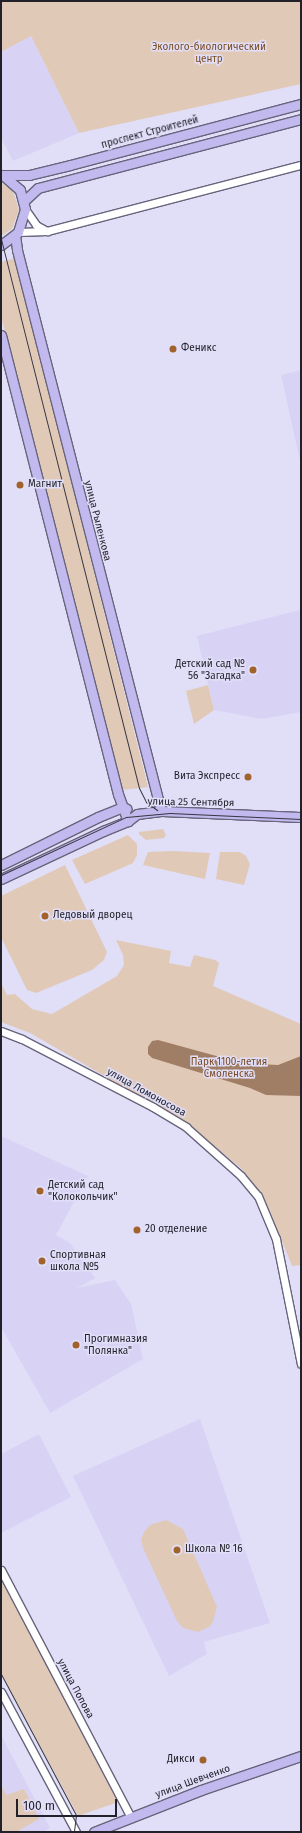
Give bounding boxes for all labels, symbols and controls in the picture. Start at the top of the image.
park label: Эколого-биологический центр [152,41,266,64]
street label: проспект Строителей [100,114,200,152]
place label: Феникс [181,343,216,355]
marker: Феникс [168,344,178,354]
place label: Магнит [28,479,62,491]
marker: Магнит [15,480,25,490]
street label: улица Рыленкова [81,480,113,562]
place label: Детский сад № 56 "Загадка" [175,658,245,682]
marker: Детский сад № 56 "Загадка" [248,665,258,675]
place label: Вита Экспресс [174,771,240,783]
marker: Вита Экспресс [243,772,253,782]
street label: улица 25 Сентября [147,796,235,810]
place label: Ледовый дворец [53,910,132,922]
marker: Ледовый дворец [40,911,50,921]
park label: Парк 1100-летия Смоленска [191,1056,267,1080]
street label: улица Ломоносова [104,1066,188,1120]
place label: Детский сад "Колокольчик" [48,1179,117,1202]
marker: Детский сад "Колокольчик" [35,1186,45,1196]
place label: 20 отделение [145,1224,207,1236]
marker: 20 отделение [132,1225,142,1235]
place label: Спортивная школа №5 [50,1249,106,1272]
marker: Спортивная школа №5 [37,1256,47,1266]
place label: Прогимназия "Полянка" [84,1333,147,1356]
marker: Прогимназия "Полянка" [71,1340,81,1350]
place label: Школа № 16 [185,1544,242,1556]
marker: Школа № 16 [172,1545,182,1555]
street label: улица Попова [54,1657,96,1721]
place label: Дикси [167,1754,195,1766]
marker: Дикси [198,1755,208,1765]
street label: улица Шевченко [154,1763,232,1801]
scale bar [18,1791,119,1817]
text: 100 m [23,1799,55,1813]

